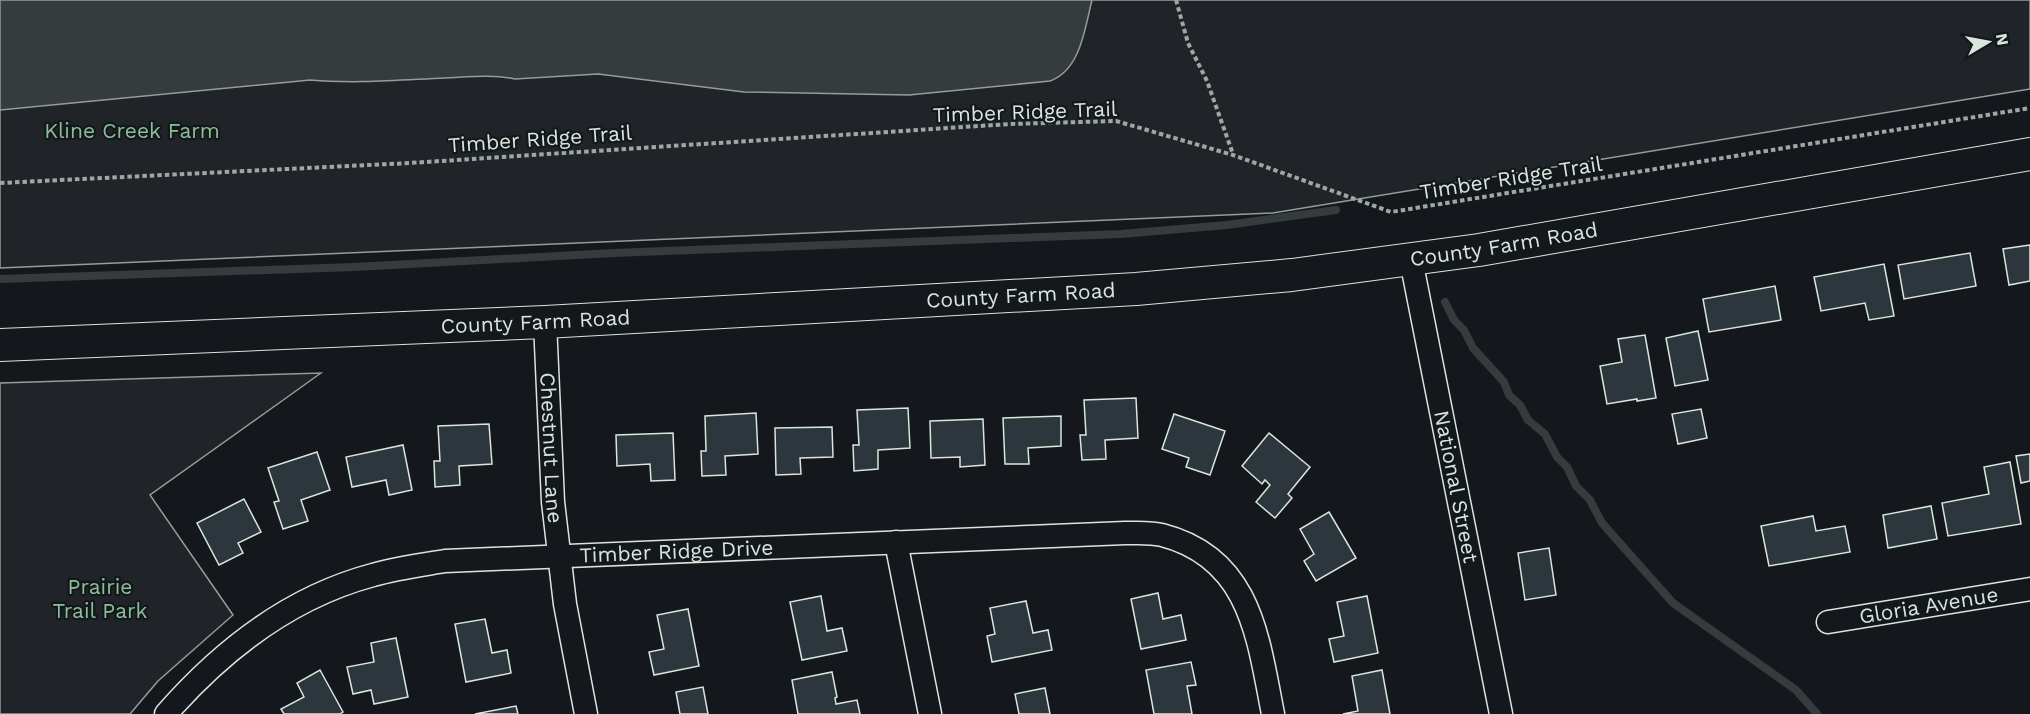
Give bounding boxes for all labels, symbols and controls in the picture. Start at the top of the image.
north arrow [1958,12,2018,72]
text: N [1992,32,2013,47]
street label: Timber Ridge Trail [932,96,1118,127]
park label: Kline Creek Farm [44,118,220,143]
street label: Timber Ridge Trail [447,120,633,157]
street label: Timber Ridge Trail [1418,151,1604,204]
street label: County Farm Road [1408,217,1599,271]
street label: County Farm Road [925,277,1116,313]
street label: County Farm Road [440,304,631,338]
street label: Chestnut Lane [535,372,568,525]
street label: National Street [1429,408,1484,565]
street label: Timber Ridge Drive [579,534,774,567]
park label: Prairie Trail Park [52,574,148,623]
street label: Gloria Avenue [1857,581,2000,629]

